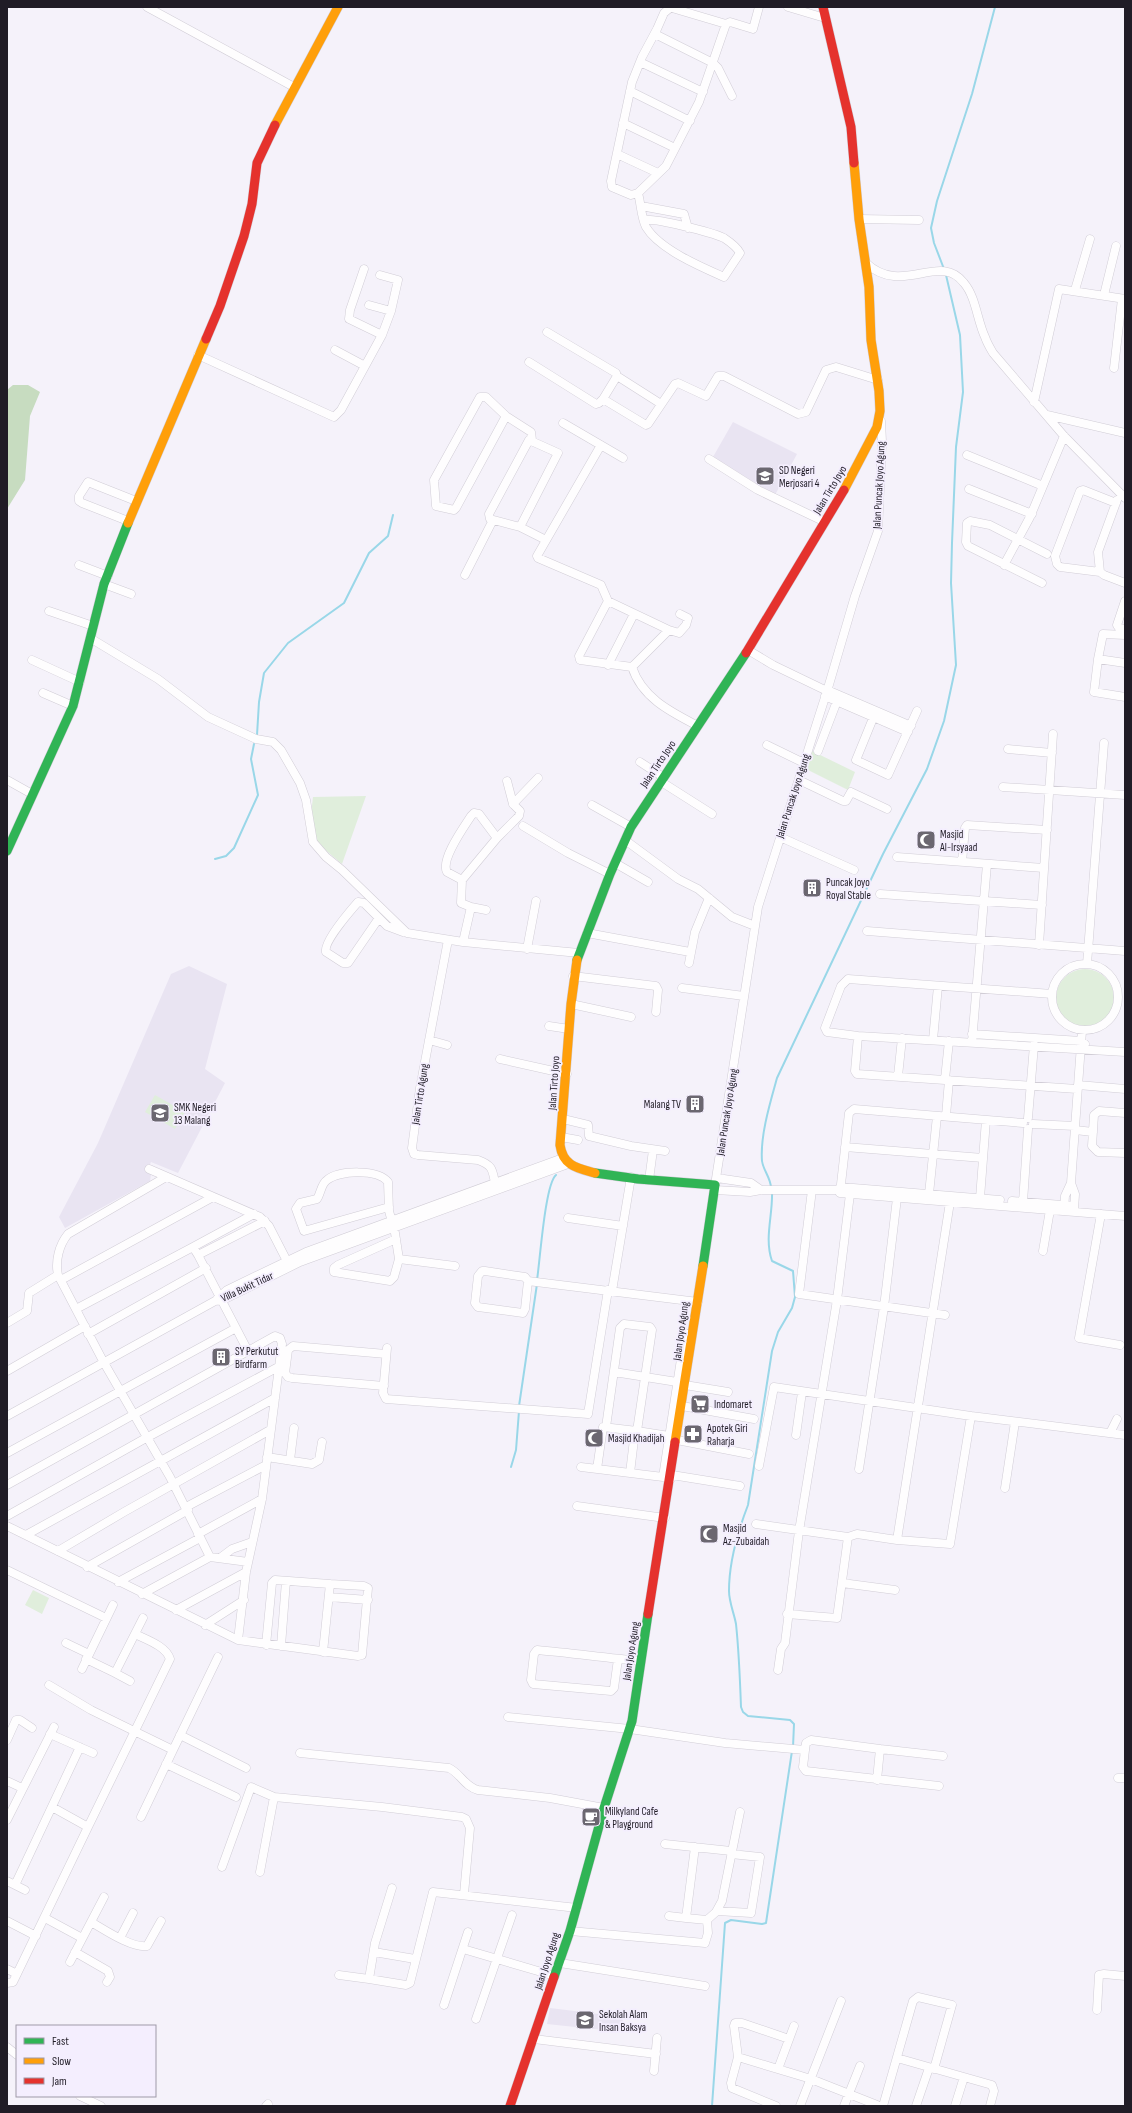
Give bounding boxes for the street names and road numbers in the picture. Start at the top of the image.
street label: Jalan Puncak Joyo Agung [870,440,888,530]
street label: Jalan Tirto Joyo [810,463,850,517]
street label: Jalan Tirto Joyo [637,738,679,791]
street label: Jalan Puncak Joyo Agung [773,752,813,841]
street label: Jalan Tirto Joyo [546,1055,562,1111]
street label: Jalan Tirto Agung [409,1062,431,1126]
street label: Jalan Puncak Joyo Agung [714,1067,740,1157]
street label: Villa Bukit Tidar [219,1269,275,1305]
street label: Jalan Joyo Agung [670,1300,692,1362]
street label: Jalan Joyo Agung [620,1620,642,1682]
street label: Jalan Joyo Agung [531,1930,563,1992]

